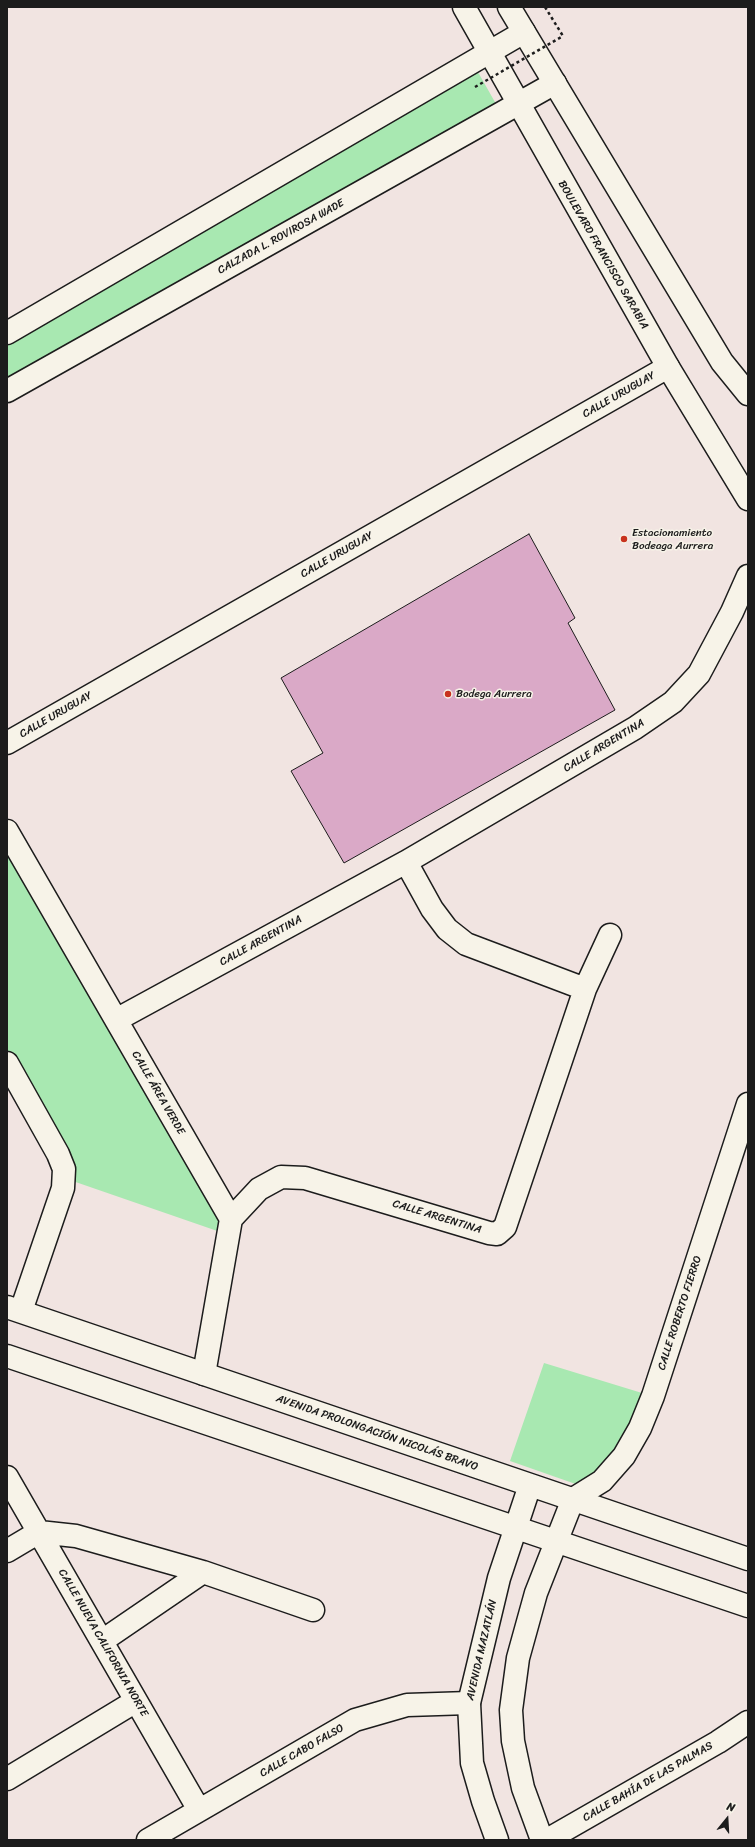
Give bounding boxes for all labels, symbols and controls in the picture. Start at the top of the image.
street label: BOULEVARD FRANCISCO SARABIA [555,178,651,332]
street label: CALZADA L. ROVIROSA WADE [216,197,346,277]
street label: CALLE URUGUAY [580,369,658,421]
place label: Estacionamiento Bodeaga Aurrera [632,526,713,552]
street label: CALLE URUGUAY [298,529,376,581]
marker: Estacionamiento Bodeaga Aurrera [619,534,629,544]
place label: Bodega Aurrera [456,687,532,701]
street label: CALLE URUGUAY [17,689,95,741]
marker: Bodega Aurrera [443,689,453,699]
street label: CALLE ARGENTINA [561,717,647,775]
street label: CALLE ARGENTINA [217,913,305,969]
street label: CALLE ÁREA VERDE [129,1049,187,1137]
street label: CALLE ARGENTINA [391,1197,483,1237]
street label: CALLE ROBERTO FIERRO [655,1254,705,1372]
street label: AVENIDA PROLONGACIÓN NICOLÁS BRAVO [274,1392,480,1474]
street label: CALLE NUEVA CALIFORNIA NORTE [55,1567,151,1719]
street label: AVENIDA MAZATLÁN [464,1598,500,1702]
street label: CALLE CABO FALSO [258,1722,346,1780]
street label: CALLE BAHÍA DE LAS PALMAS [581,1739,715,1825]
text: N [724,1797,737,1817]
north arrow [707,1799,747,1839]

